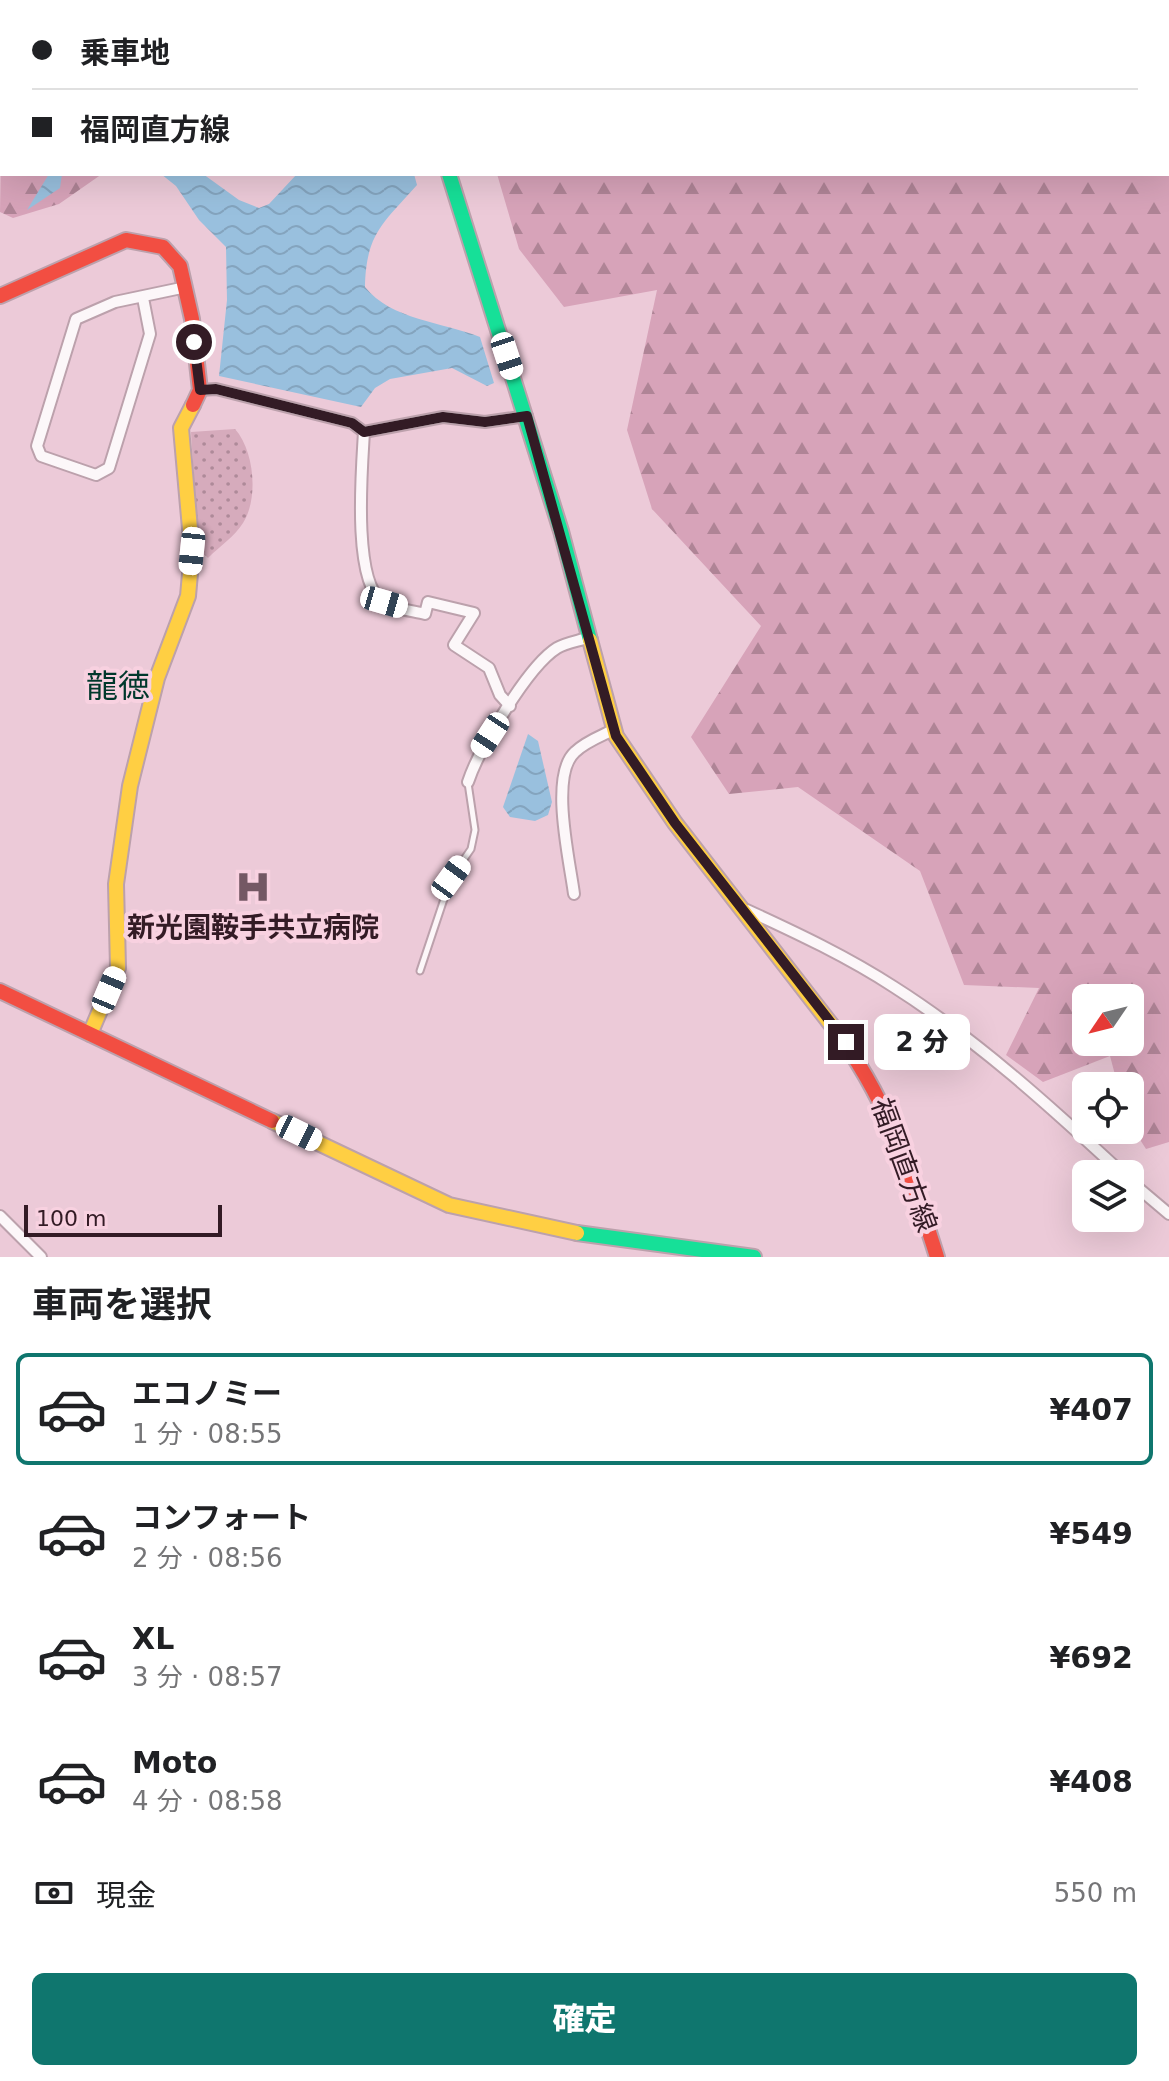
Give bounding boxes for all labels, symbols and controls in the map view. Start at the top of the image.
text: 乗車地 [80,35,170,70]
text: 福岡直方線 [80,112,230,147]
route start [176,324,212,360]
car [488,329,526,383]
car [178,526,206,576]
car [358,584,410,620]
district label: 龍徳 [86,667,150,705]
car [467,708,513,762]
car [427,852,475,904]
hospital icon: 新光園鞍手共立病院 [234,868,272,906]
place label: 新光園鞍手共立病院 [127,911,379,944]
car [89,963,129,1017]
north arrow [1072,984,1144,1056]
map controls [1072,984,1144,1232]
callout: 2 分 [874,1014,970,1070]
route end [828,1024,864,1060]
text: 2 分 [895,1027,949,1057]
button: locate [1072,1072,1144,1144]
street label: 福岡直方線 [865,1094,943,1236]
car [272,1112,326,1154]
button: layers [1072,1160,1144,1232]
scale bar [24,1201,222,1237]
text: 100 m [36,1206,106,1231]
text: 車両を選択 [32,1284,212,1325]
icon: car [36,1373,108,1445]
text: エコノミー [132,1376,282,1411]
text: ¥407 [1050,1392,1133,1427]
text: 1 分 · 08:55 [132,1419,283,1449]
icon: car [36,1497,108,1569]
text: コンフォート [132,1500,311,1535]
text: ¥549 [1050,1516,1133,1551]
text: 2 分 · 08:56 [132,1543,283,1573]
icon: car [36,1621,108,1693]
text: XL [132,1621,174,1656]
text: ¥692 [1050,1640,1133,1675]
text: 3 分 · 08:57 [132,1662,283,1692]
icon: car [36,1745,108,1817]
text: Moto [132,1745,217,1780]
text: ¥408 [1050,1764,1133,1799]
text: 4 分 · 08:58 [132,1786,283,1816]
icon: cash [32,1871,76,1915]
text: 現金 [96,1878,156,1913]
text: 550 m [1054,1878,1137,1908]
button: 確定 [32,1973,1137,2065]

